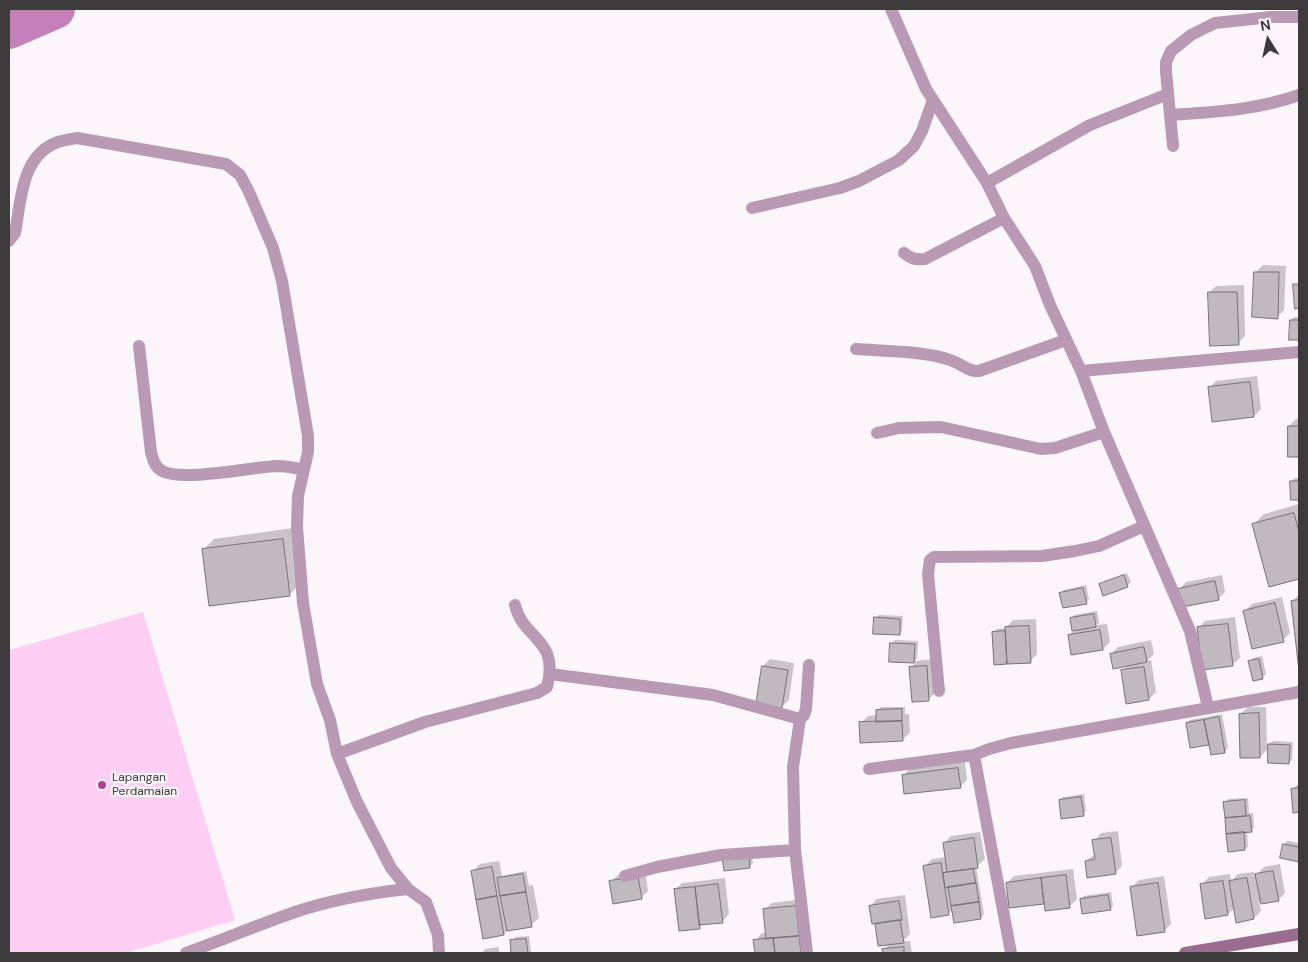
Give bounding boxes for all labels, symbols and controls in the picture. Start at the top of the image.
north arrow [1243,15,1293,65]
text: N [1259,15,1272,35]
place label: Lapangan Perdamaian [112,771,177,799]
marker: Lapangan Perdamaian [96,779,108,791]

